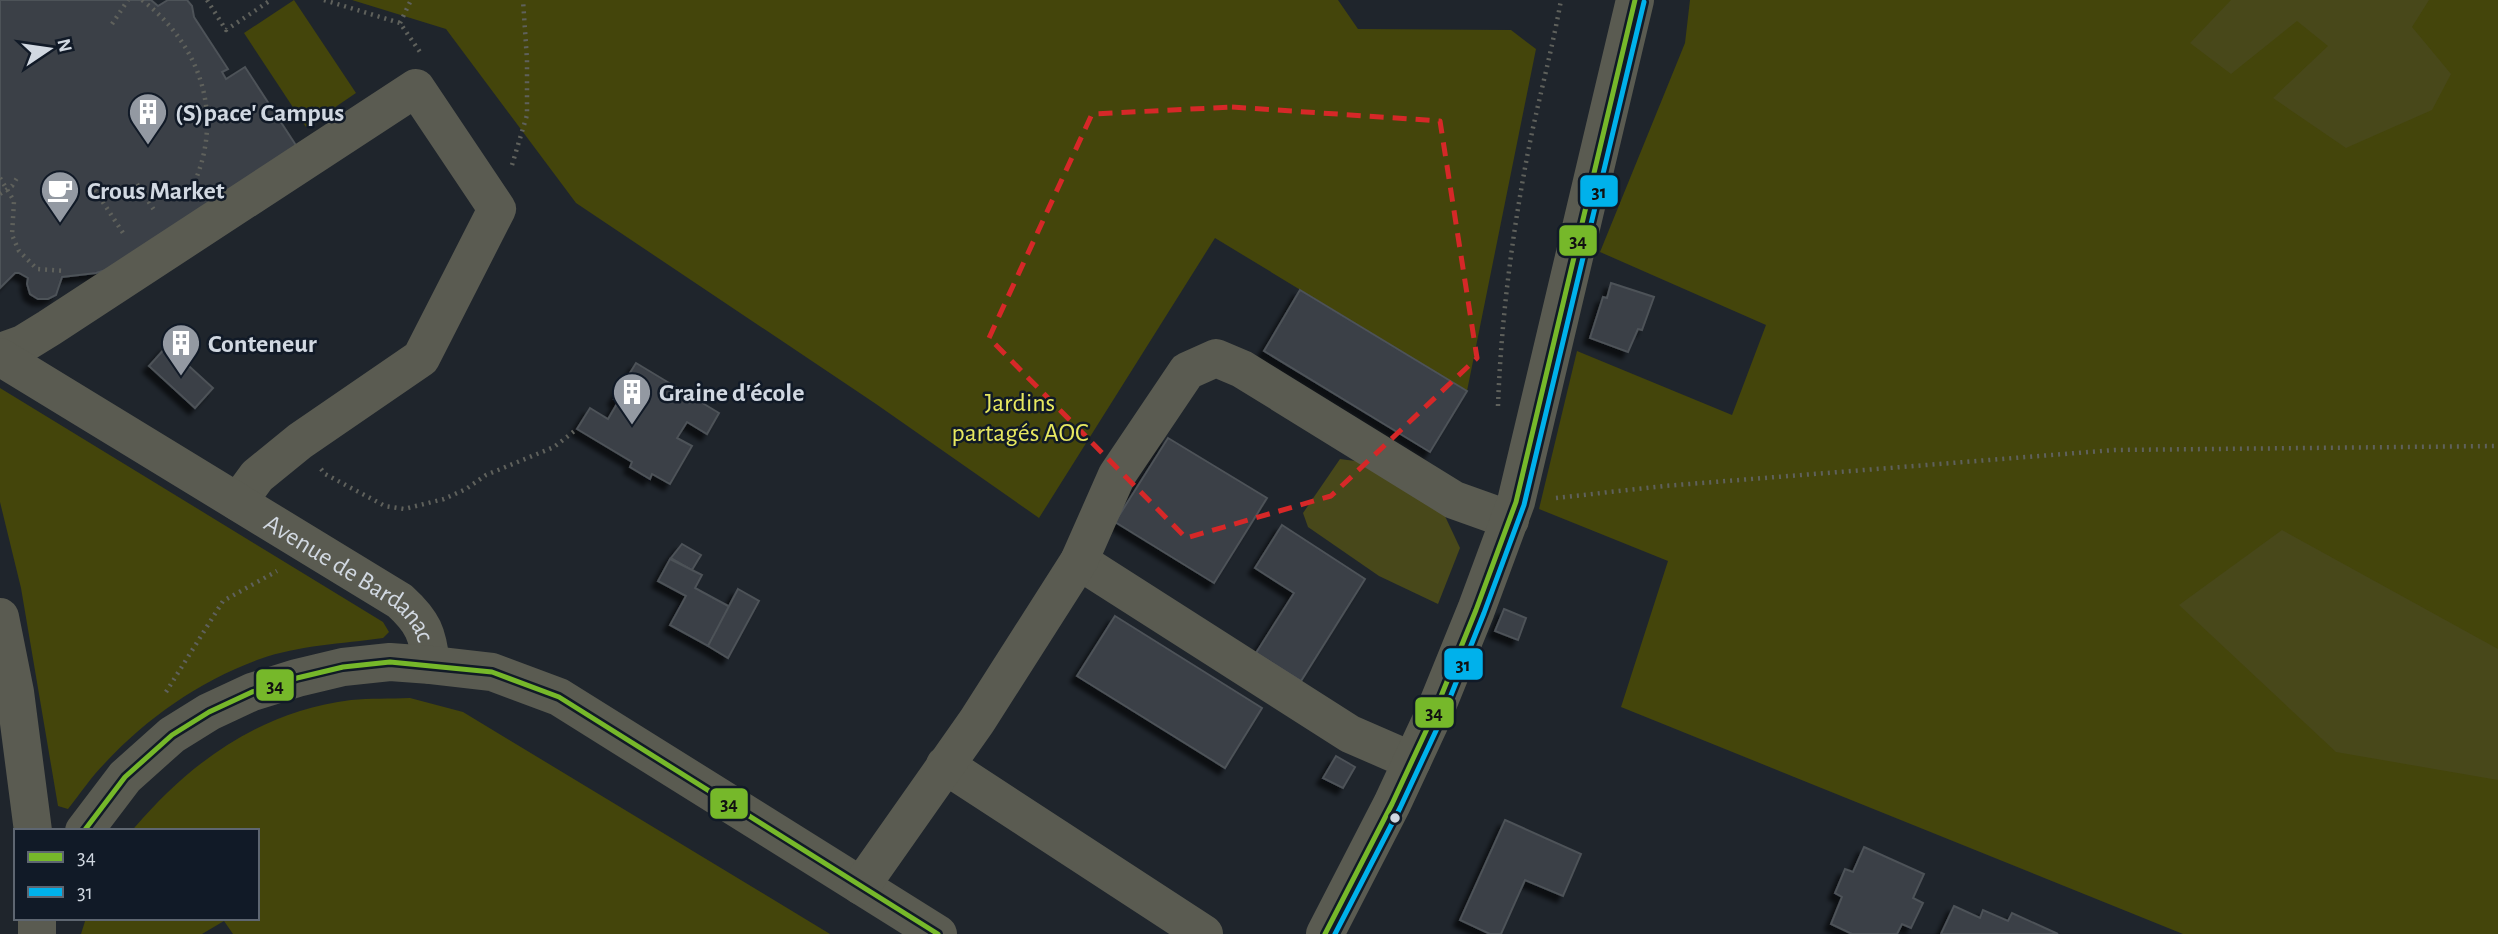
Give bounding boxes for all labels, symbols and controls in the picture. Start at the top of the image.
north arrow [14,14,84,84]
text: N [53,37,75,54]
building icon: (S)pace' Campus [127,91,169,146]
place label: (S)pace' Campus [175,100,344,126]
cafe icon: Crous Market [39,169,81,224]
line badge: 31 [1579,174,1619,208]
place label: Crous Market [87,178,225,204]
text: 31 [1591,183,1607,202]
line badge: 34 [1558,224,1598,257]
text: 34 [1569,232,1587,251]
building icon: Conteneur [160,322,202,377]
place label: Conteneur [208,331,317,357]
building icon: Graine d'école [611,371,653,426]
place label: Graine d'école [659,380,804,406]
park label: Jardins partagés AOC [952,390,1088,446]
street label: Avenue de Bardanac [260,510,439,645]
line badge: 31 [1443,647,1484,681]
text: 31 [1455,656,1471,675]
line badge: 34 [255,668,295,702]
text: 34 [266,677,284,696]
line badge: 34 [1414,696,1455,729]
text: 34 [1425,704,1443,723]
line badge: 34 [709,787,749,820]
text: 34 [720,795,738,814]
unlabelled marker [1388,811,1402,825]
legend [14,829,259,920]
text: 34 [77,847,96,868]
text: 31 [77,882,93,903]

